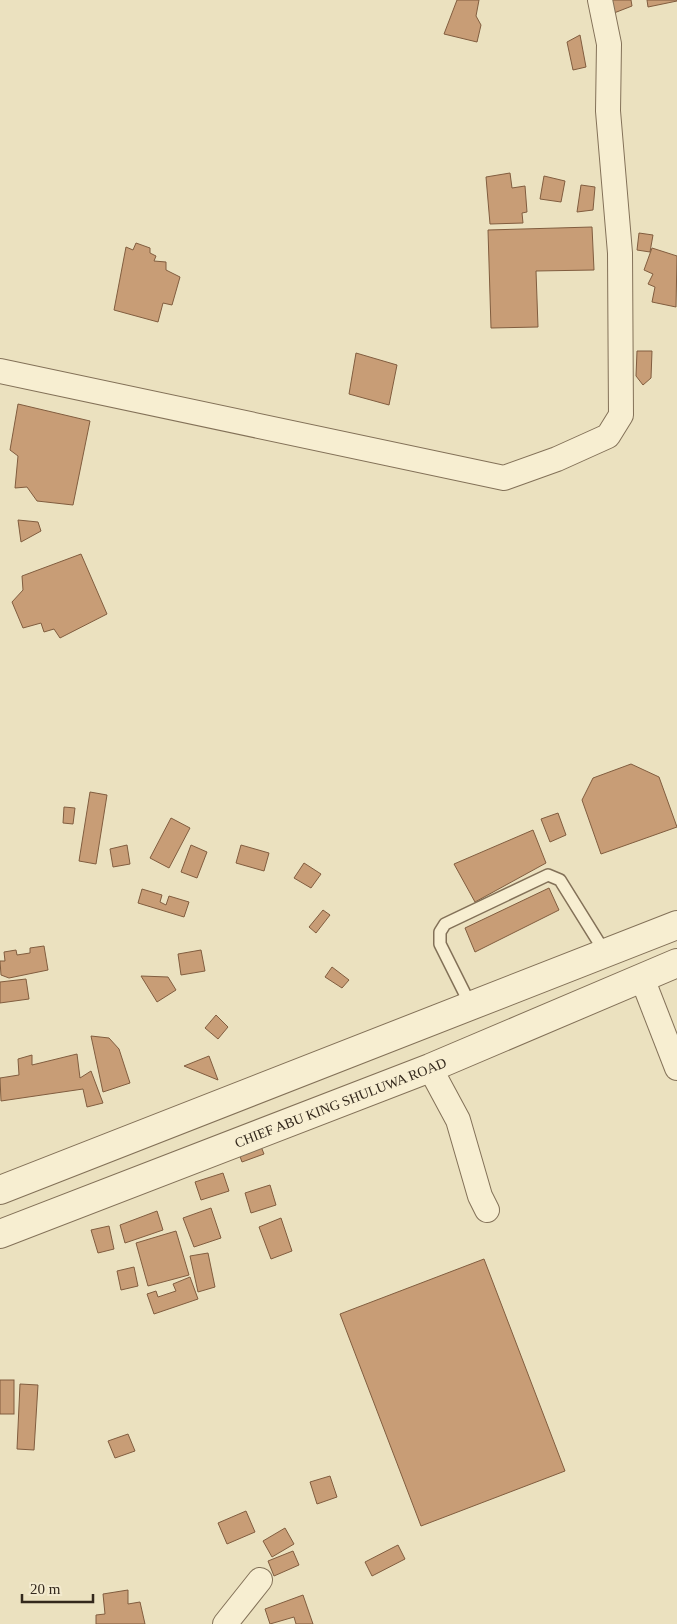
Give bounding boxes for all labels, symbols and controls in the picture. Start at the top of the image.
street label: CHIEF ABU KING SHULUWA ROAD [233,1055,449,1151]
scale bar [22,1572,94,1604]
text: 20 m [30,1581,61,1597]

